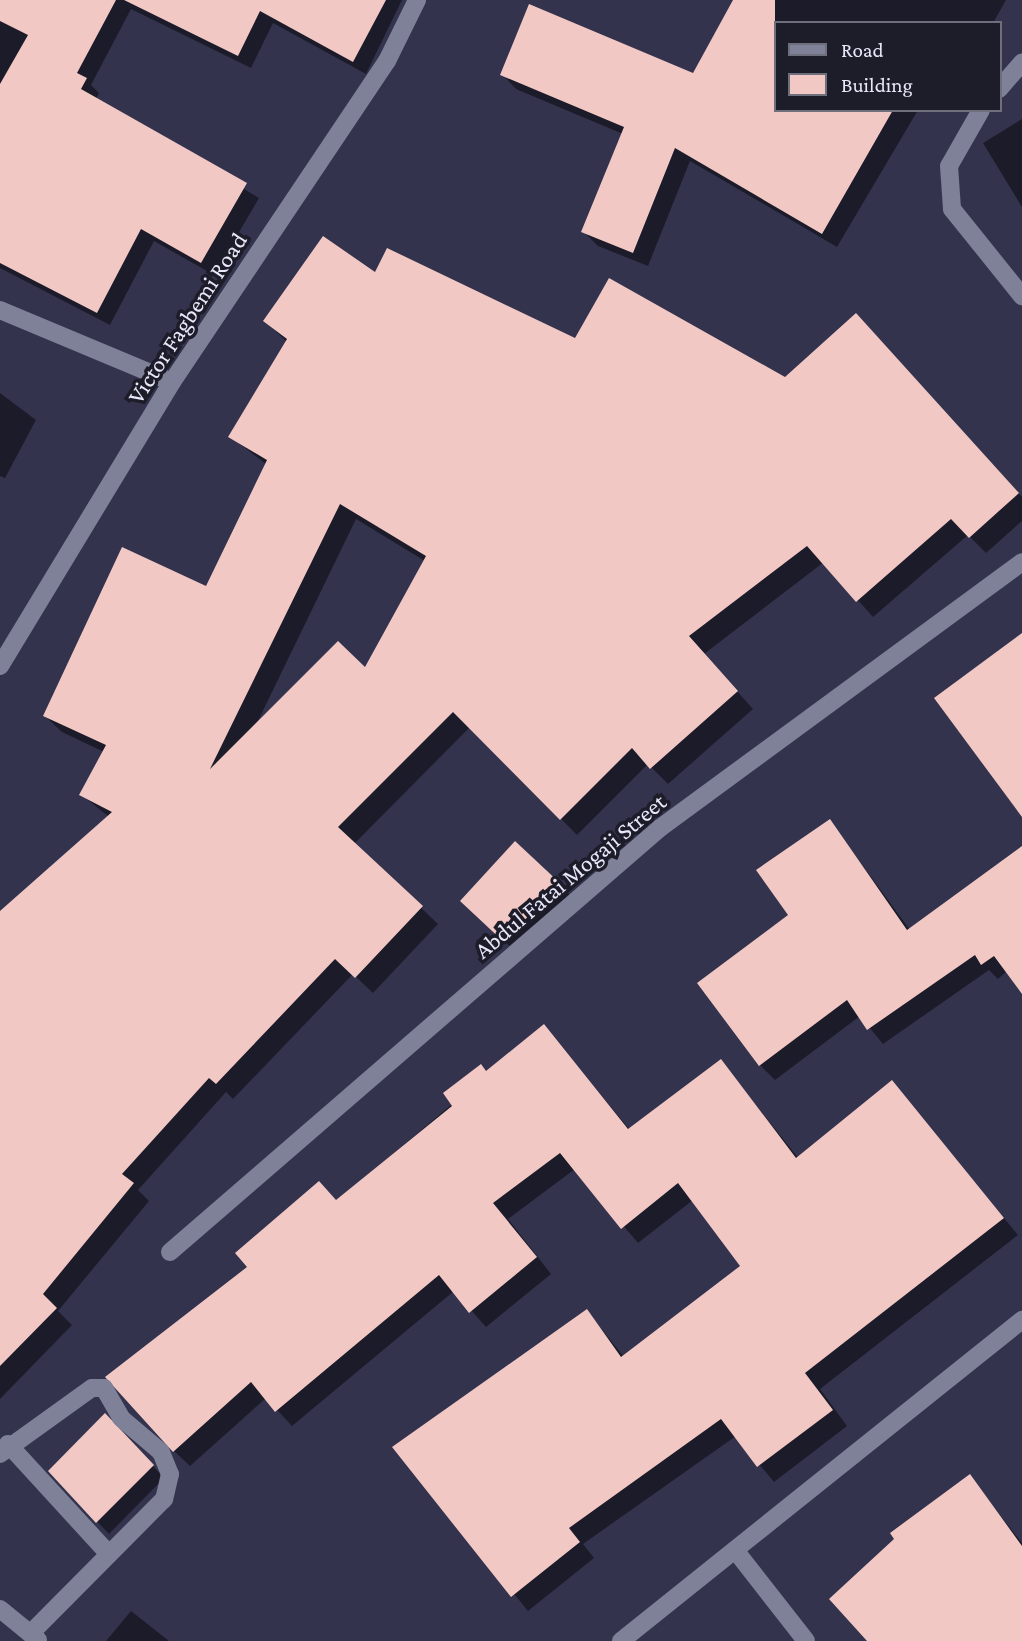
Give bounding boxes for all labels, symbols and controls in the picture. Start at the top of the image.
legend [774,21,1001,112]
text: Road [841,38,884,62]
text: Building [841,73,913,97]
street label: Victor Fagbemi Road [121,227,253,409]
street label: Abdul Fatai Mogaji Street [468,787,672,965]

